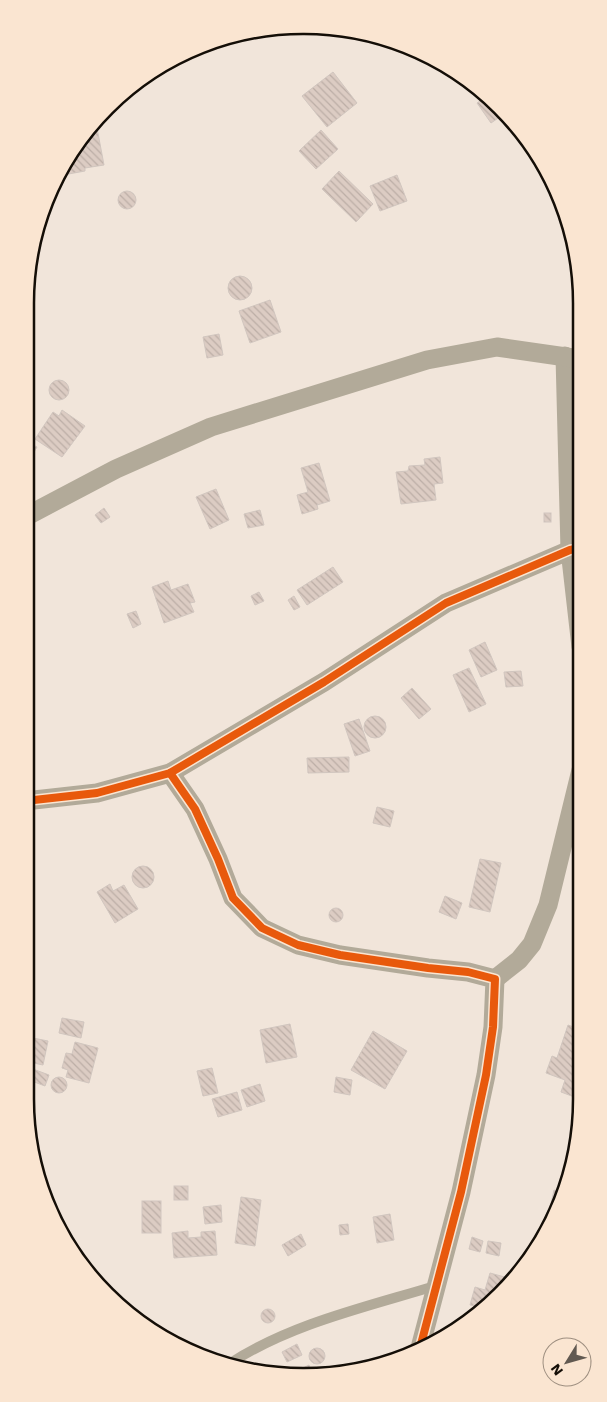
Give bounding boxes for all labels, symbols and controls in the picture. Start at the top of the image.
north arrow [542,1337,592,1387]
text: N [547,1361,566,1379]

